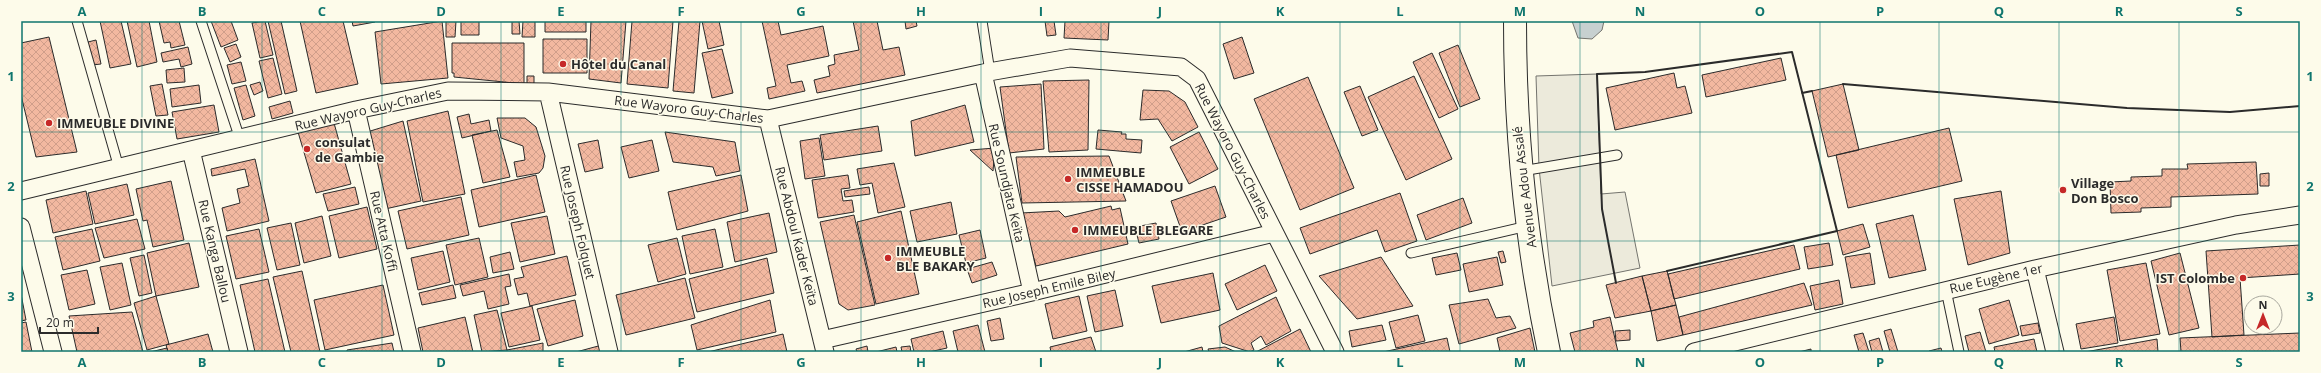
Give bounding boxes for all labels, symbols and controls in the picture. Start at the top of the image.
text: A [78,2,87,20]
text: B [198,2,207,20]
text: C [318,2,326,20]
text: D [436,2,446,20]
text: E [557,2,565,20]
text: F [677,2,685,20]
text: G [796,2,806,20]
text: H [916,2,926,20]
text: I [1039,2,1043,20]
text: J [1157,2,1162,20]
text: K [1276,2,1285,20]
text: L [1396,2,1404,20]
text: M [1514,2,1526,20]
text: N [1635,2,1645,20]
text: O [1755,2,1765,20]
text: P [1876,2,1884,20]
text: Q [1994,2,2004,20]
text: R [2115,2,2124,20]
text: S [2235,2,2243,20]
place label: Hôtel du Canal [571,55,666,73]
marker: Hôtel du Canal [558,59,568,69]
text: 1 [7,67,15,85]
text: 1 [2306,67,2314,85]
street label: Rue Wayoro Guy-Charles [1191,80,1275,222]
street label: Rue Wayoro Guy-Charles [293,83,443,135]
street label: Rue Wayoro Guy-Charles [613,91,765,127]
place label: IMMEUBLE DIVINE [57,114,174,132]
marker: IMMEUBLE DIVINE [44,118,54,128]
street label: Rue Soundjata Keïta [985,122,1029,244]
street label: Avenue Adou Assalé [1508,125,1540,249]
place label: consulat de Gambie [315,133,385,166]
marker: consulat de Gambie [302,144,312,154]
street label: Rue Joseph Folquet [556,163,600,281]
place label: IMMEUBLE CISSE HAMADOU [1076,163,1184,196]
street label: Rue Abdoul Kader Keïta [771,165,823,307]
marker: IMMEUBLE CISSE HAMADOU [1063,174,1073,184]
place label: Village Don Bosco [2071,174,2139,207]
text: 2 [7,177,15,195]
text: 2 [2306,177,2314,195]
marker: Village Don Bosco [2058,185,2068,195]
street label: Rue Atta Koffi [366,189,402,273]
street label: Rue Kanga Ballou [194,198,236,304]
place label: IMMEUBLE BLEGARE [1083,221,1213,239]
marker: IMMEUBLE BLEGARE [1070,225,1080,235]
place label: IMMEUBLE BLE BAKARY [896,242,976,275]
marker: IMMEUBLE BLE BAKARY [883,253,893,263]
street label: Rue Eugène 1er [1948,258,2045,297]
street label: Rue Joseph Emile Biley [981,264,1118,312]
place label: IST Colombe [2156,269,2235,287]
marker: IST Colombe [2238,273,2248,283]
text: 3 [7,287,15,305]
text: 3 [2306,287,2314,305]
north arrow [2243,295,2283,335]
text: N [2259,297,2267,312]
scale bar [40,309,98,335]
text: 20 m [46,314,74,331]
text: A [78,353,87,371]
text: B [198,353,207,371]
text: C [318,353,326,371]
text: D [436,353,446,371]
text: E [557,353,565,371]
text: F [677,353,685,371]
text: G [796,353,806,371]
text: H [916,353,926,371]
text: I [1039,353,1043,371]
text: J [1157,353,1162,371]
text: K [1276,353,1285,371]
text: L [1396,353,1404,371]
text: M [1514,353,1526,371]
text: N [1635,353,1645,371]
text: O [1755,353,1765,371]
text: P [1876,353,1884,371]
text: Q [1994,353,2004,371]
text: R [2115,353,2124,371]
text: S [2235,353,2243,371]

